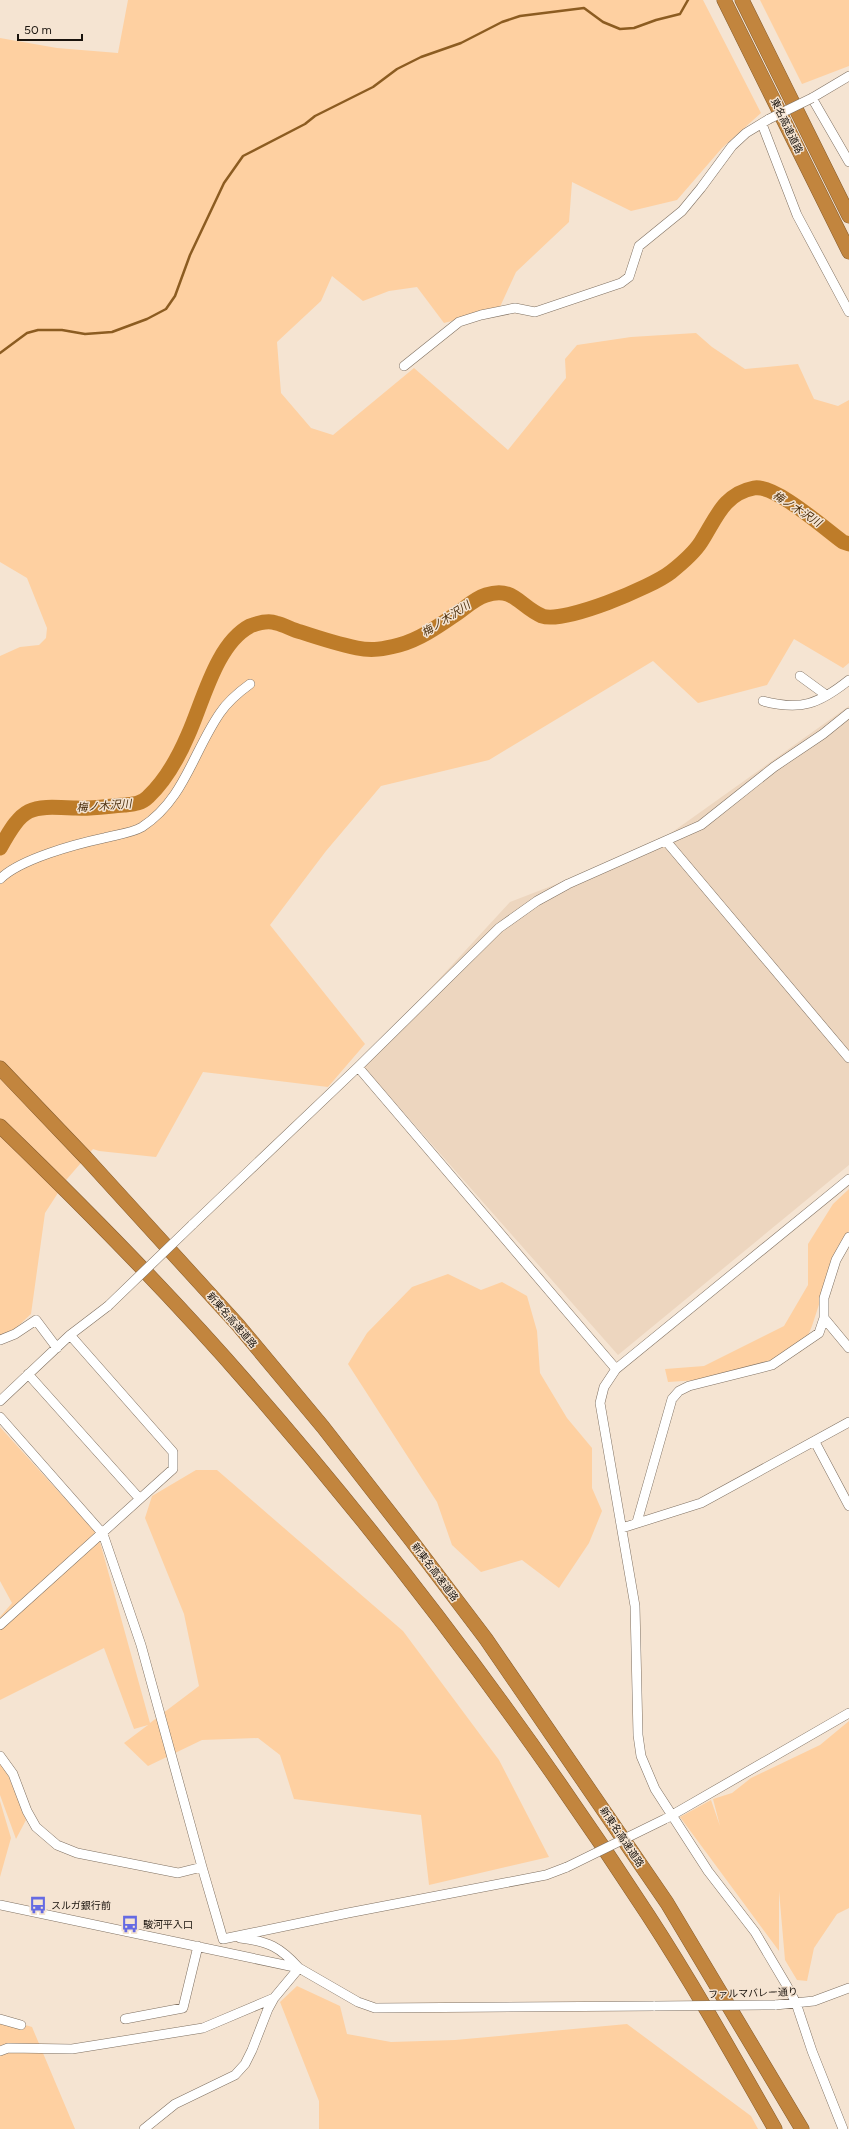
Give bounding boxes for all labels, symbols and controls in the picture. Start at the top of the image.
scale bar [18,16,82,42]
text: 50 m [24,23,52,37]
street label: 東名高速道路 [768,96,806,156]
water label: 梅ノ木沢川 [770,489,824,530]
water label: 梅ノ木沢川 [419,598,473,639]
water label: 梅ノ木沢川 [76,798,133,814]
street label: 新東名高速道路 [204,1289,260,1351]
street label: 新東名高速道路 [409,1540,461,1604]
street label: 新東名高速道路 [597,1804,647,1870]
bus stop icon: スルガ銀行前 [28,1895,48,1915]
place label: スルガ銀行前 [51,1899,111,1912]
bus stop icon: 駿河平入口 [120,1914,140,1934]
place label: 駿河平入口 [143,1918,193,1931]
street label: ファルマバレー通り [708,1985,798,2001]

